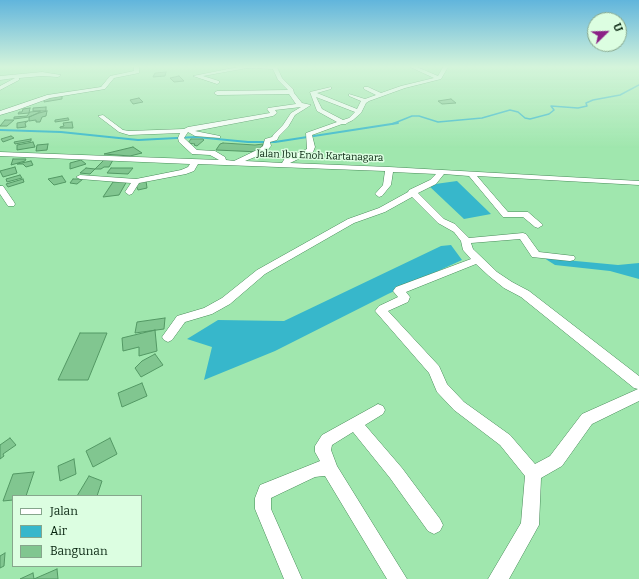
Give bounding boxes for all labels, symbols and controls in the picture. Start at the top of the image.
north arrow [587,12,627,52]
text: U [610,21,625,34]
street label: Jalan Ibu Enoh Kartanagara [256,148,384,164]
legend [12,495,142,567]
text: Jalan [50,504,78,518]
text: Air [50,524,67,538]
text: Bangunan [50,544,108,558]

